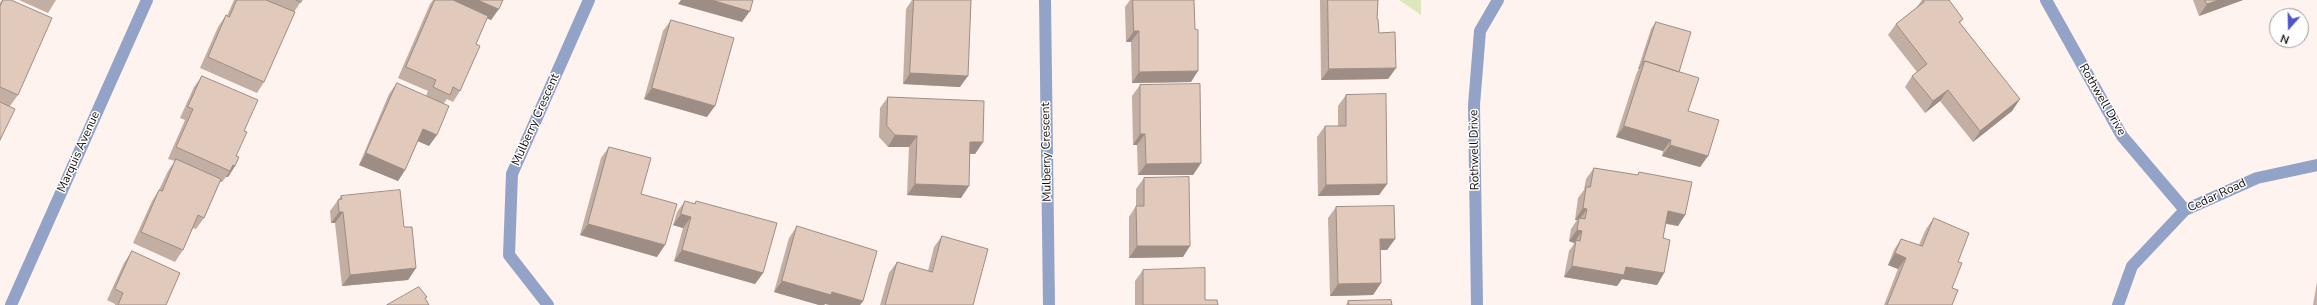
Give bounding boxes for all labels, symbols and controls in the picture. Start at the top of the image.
north arrow [2269,8,2309,48]
text: N [2279,30,2292,47]
street label: Rothwell Drive [2076,62,2128,138]
street label: Mulberry Crescent [509,72,563,168]
street label: Mulberry Crescent [1039,102,1055,202]
street label: Marquis Avenue [55,109,103,195]
street label: Rothwell Drive [1467,110,1483,190]
street label: Cedar Road [2186,176,2248,216]

